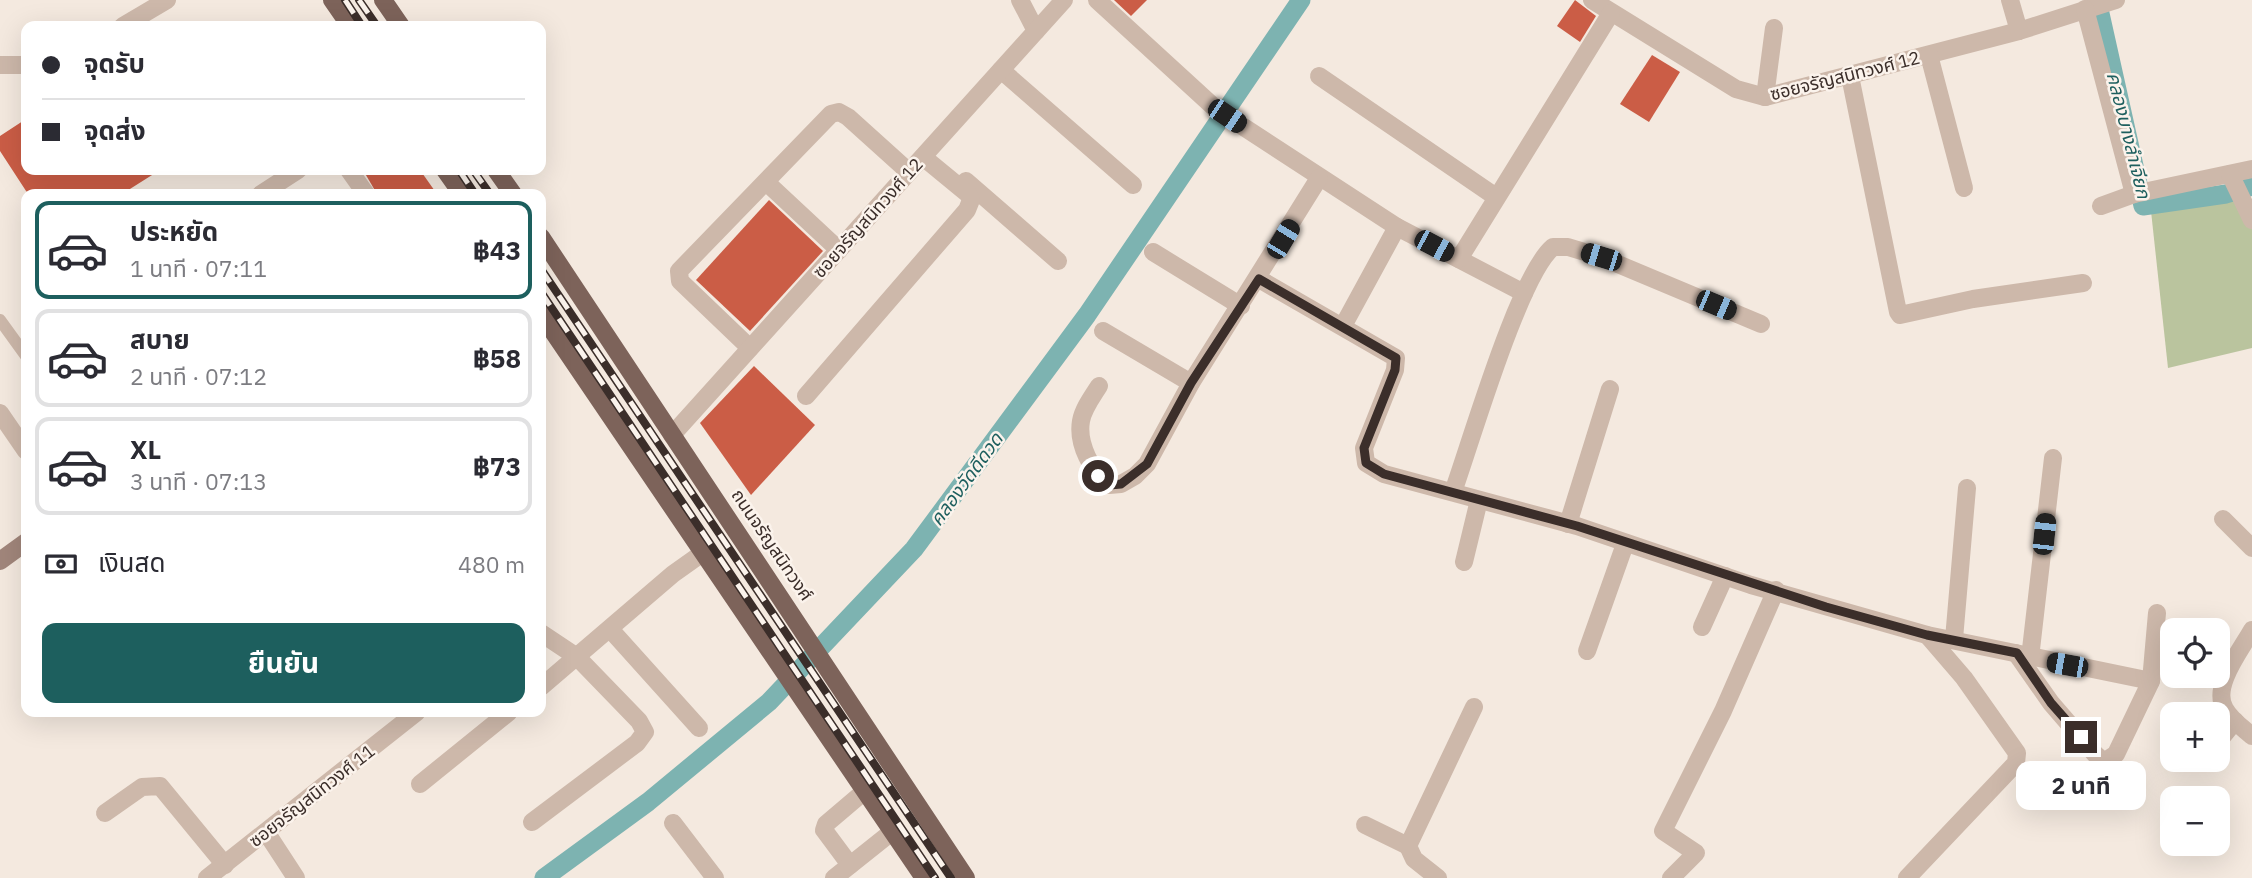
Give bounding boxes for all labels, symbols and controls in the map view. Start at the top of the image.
text: จุดรับ [84,46,145,80]
street label: ซอยจรัญสนิทวงศ์ 12 [1768,46,1922,105]
water label: คลองบางลำเจียก [2102,69,2156,201]
car [1204,96,1251,136]
text: จุดส่ง [84,113,146,147]
street label: ซอยจรัญสนิทวงศ์ 12 [808,153,928,282]
text: ประหยัด [130,214,218,248]
car [1264,216,1303,262]
icon: car [46,219,109,282]
car [1411,227,1458,265]
text: ฿43 [473,233,521,267]
car [1578,241,1625,273]
text: 1 นาที · 07:11 [130,253,267,283]
car [1693,287,1740,323]
text: สบาย [130,322,190,356]
icon: car [46,327,109,390]
text: ฿58 [473,341,521,375]
text: 2 นาที · 07:12 [130,361,267,391]
water label: คลองวัดดีดวด [924,427,1009,530]
text: XL [130,432,161,466]
icon: car [46,435,109,498]
text: ฿73 [473,449,521,483]
route start [1082,460,1114,492]
text: 3 นาที · 07:13 [130,466,267,496]
street label: ถนนจรัญสนิทวงศ์ [727,485,818,605]
car [2032,512,2057,556]
icon: cash [42,545,80,583]
text: เงินสด [98,545,165,579]
text: 480 m [458,549,525,579]
map controls [2160,618,2230,856]
button: locate [2160,618,2230,688]
button: ยืนยัน [42,623,525,703]
car [2045,651,2090,679]
button: + [2160,702,2230,772]
route end [2065,721,2097,753]
street label: ซอยจรัญสนิทวงศ์ 11 [244,739,379,852]
callout: 2 นาที [2016,762,2146,810]
text: 2 นาที [2052,770,2110,800]
button: − [2160,786,2230,856]

